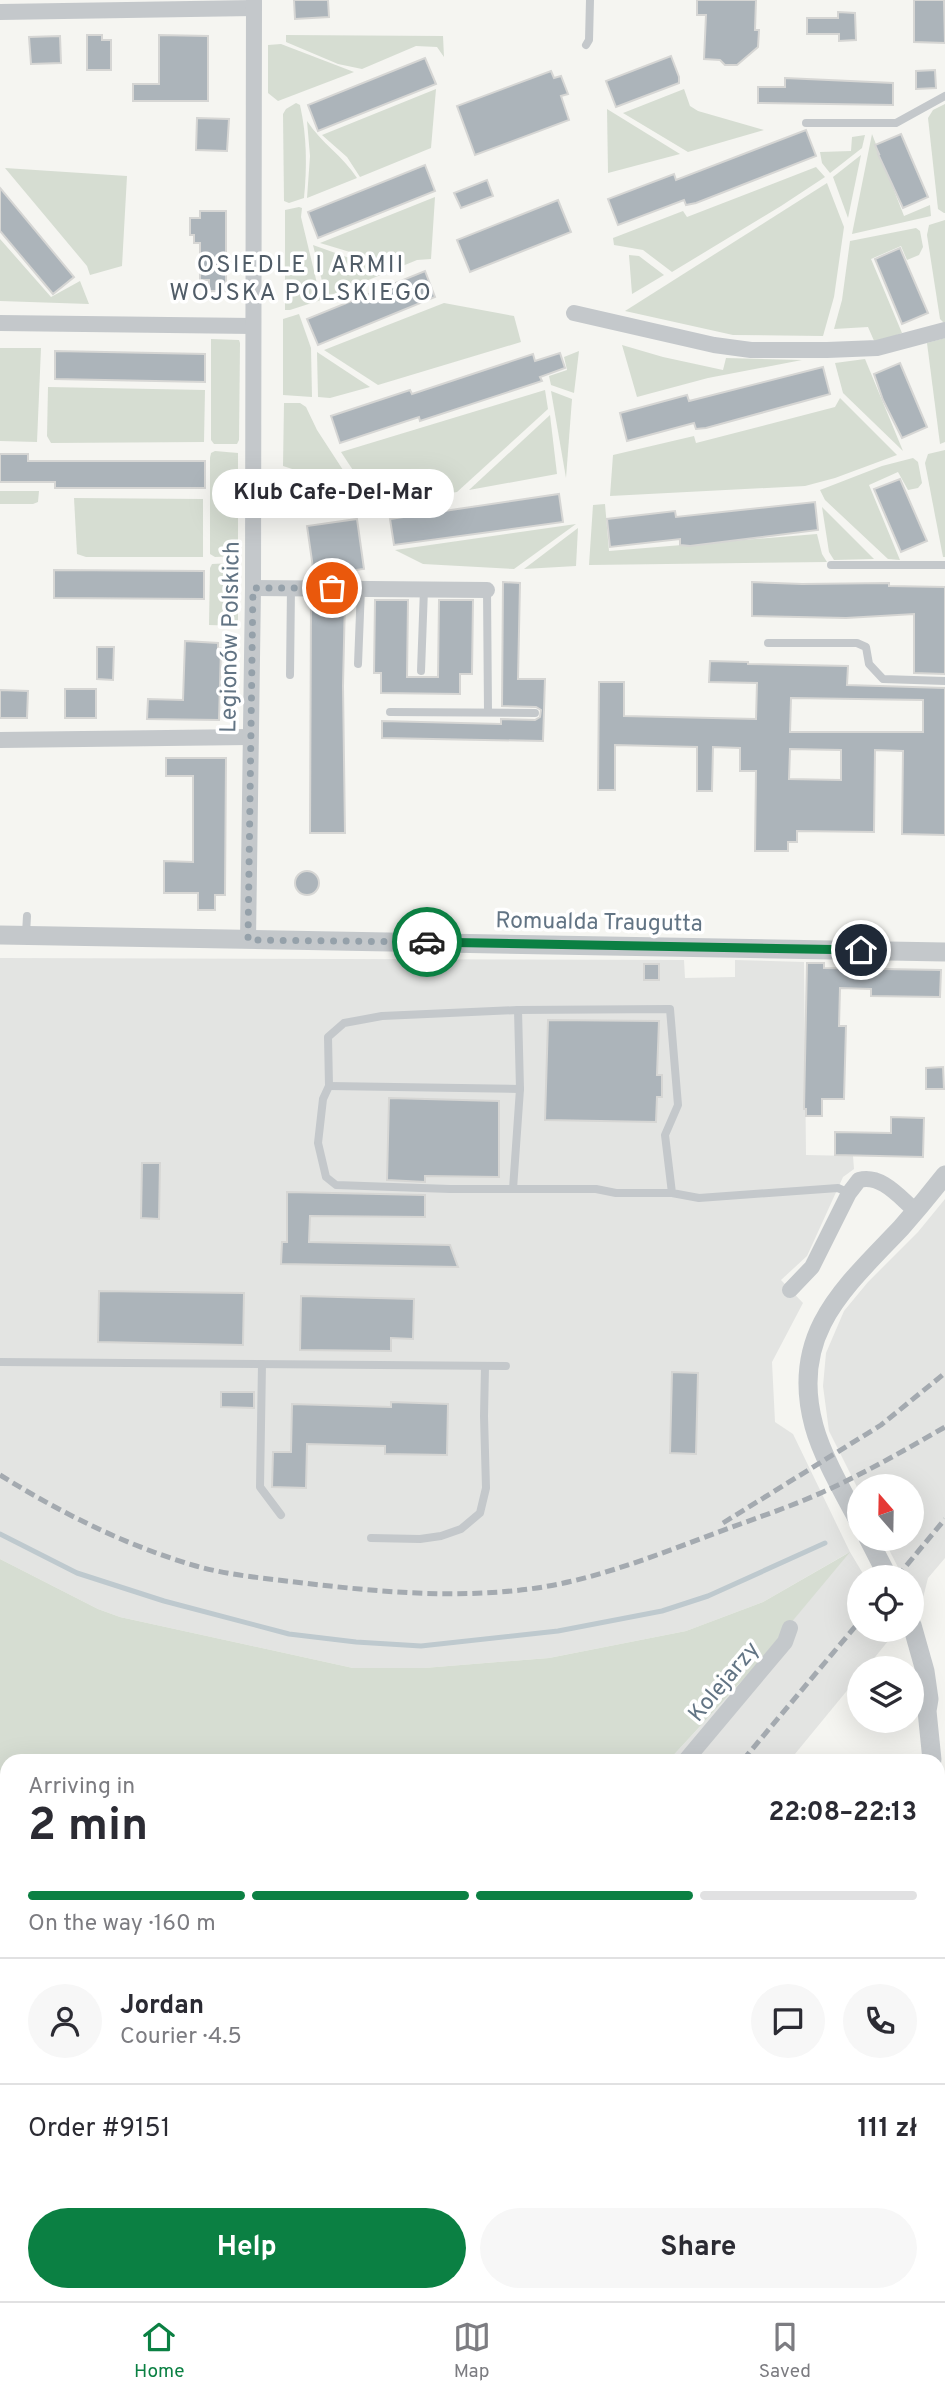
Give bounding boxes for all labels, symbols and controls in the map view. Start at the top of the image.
district label: OSIEDLE I ARMII WOJSKA POLSKIEGO [169,251,433,309]
callout: Klub Cafe-Del-Mar [211,469,453,518]
text: Klub Cafe-Del-Mar [233,479,433,508]
street label: Legionów Polskich [215,541,248,733]
pin [302,558,362,618]
icon: bag [313,569,351,607]
courier [392,907,462,977]
street label: Romualda Traugutta [495,907,703,940]
pin [831,920,891,980]
icon: car [408,923,446,961]
icon: home [842,931,880,969]
north arrow [847,1474,924,1550]
map controls [847,1474,924,1733]
button: locate [847,1565,924,1642]
street label: Kolejarzy [683,1636,767,1729]
button: layers [847,1656,924,1733]
text: Arriving in [28,1773,135,1802]
text: 22:08–22:13 [768,1797,917,1830]
text: 2 min [28,1798,148,1857]
text: On the way · 160 m [28,1910,216,1939]
button: person [28,1984,102,2058]
button: chat [751,1984,825,2058]
button: phone [843,1984,917,2058]
text: Jordan [120,1990,204,2023]
text: Courier · 4.5 [120,2023,242,2052]
text: Order #9151 [28,2113,170,2146]
text: 111 zł [858,2113,917,2146]
button: Help [28,2208,466,2288]
button: Share [480,2208,917,2288]
tab: Home [134,2318,185,2384]
tab: Map [453,2318,491,2384]
tab: Saved [759,2318,811,2384]

